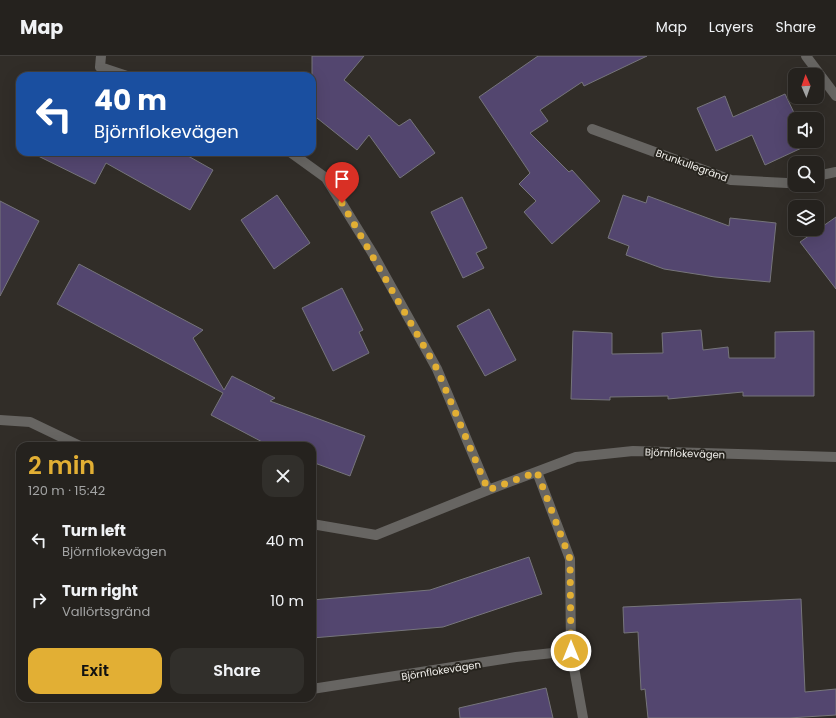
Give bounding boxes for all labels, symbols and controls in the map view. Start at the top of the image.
text: Map [20,14,63,41]
text: Map [656,17,687,37]
text: Layers [709,17,753,37]
text: Share [775,17,816,37]
north arrow [788,68,824,104]
map controls [788,68,824,236]
text: 40 m [94,81,167,120]
icon: left [28,88,80,140]
button: sound [788,112,824,148]
text: Björnflokevägen [94,119,239,144]
street label: Brunkullegränd [654,145,730,185]
button: search [788,156,824,192]
pin [325,162,359,203]
icon: arrive [331,168,353,190]
button: layers [788,200,824,236]
street label: Björnflokevägen [645,445,725,462]
text: 2 min [28,449,95,482]
button: close [262,455,304,497]
text: 120 m · 15:42 [28,481,105,500]
text: Turn left [62,520,126,541]
icon: left [28,529,50,551]
text: 40 m [266,530,304,551]
text: Björnflokevägen [62,542,166,561]
text: Turn right [62,580,138,601]
icon: right [28,589,50,611]
text: 10 m [270,590,304,611]
text: Vallörtsgränd [62,602,150,621]
position arrow [550,630,592,672]
button: Exit [28,648,162,694]
button: Share [170,648,304,694]
street label: Björnflokevägen [400,657,482,684]

